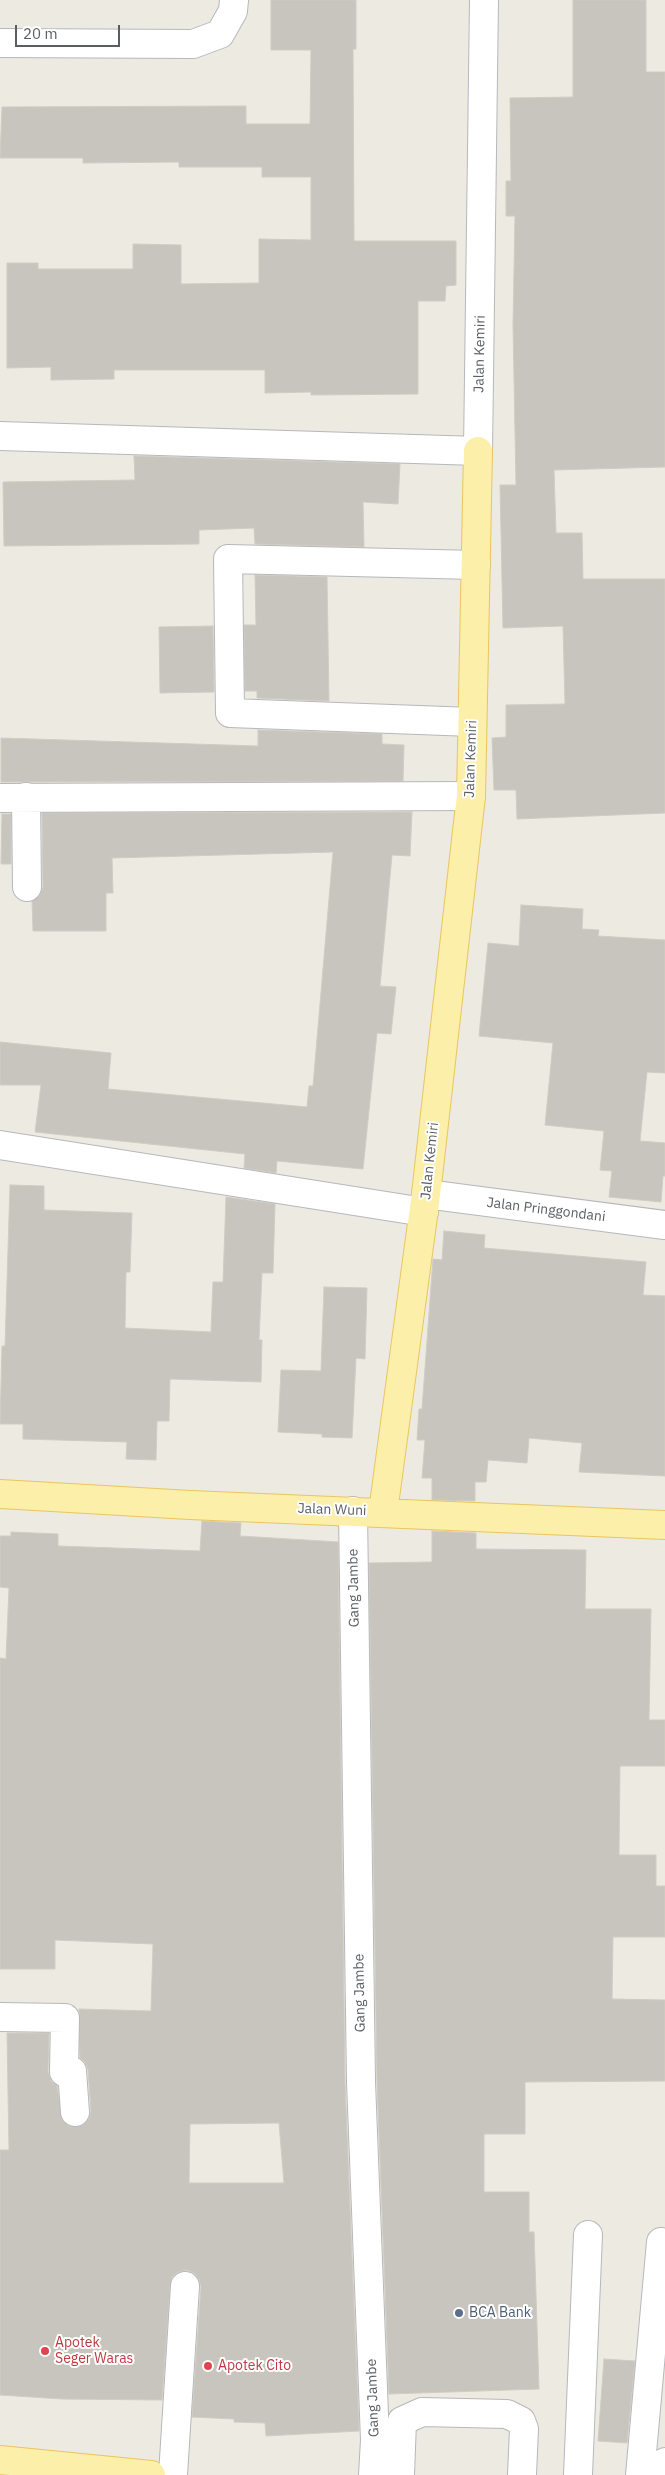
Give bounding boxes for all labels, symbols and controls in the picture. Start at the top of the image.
scale bar [18,15,122,47]
text: 20 m [23,24,58,43]
street label: Jalan Kemiri [471,315,489,393]
street label: Jalan Kemiri [461,720,481,798]
street label: Jalan Kemiri [418,1121,442,1201]
street label: Jalan Pringgondani [486,1194,606,1226]
street label: Jalan Wuni [297,1500,367,1520]
street label: Gang Jambe [345,1549,363,1627]
street label: Gang Jambe [351,1954,369,2032]
place label: BCA Bank [469,2305,531,2321]
marker: BCA Bank [453,2307,465,2319]
place label: Apotek Seger Waras [55,2335,133,2368]
marker: Apotek Seger Waras [39,2345,51,2357]
place label: Apotek Cito [218,2358,291,2374]
street label: Gang Jambe [363,2358,383,2438]
marker: Apotek Cito [202,2360,214,2372]

